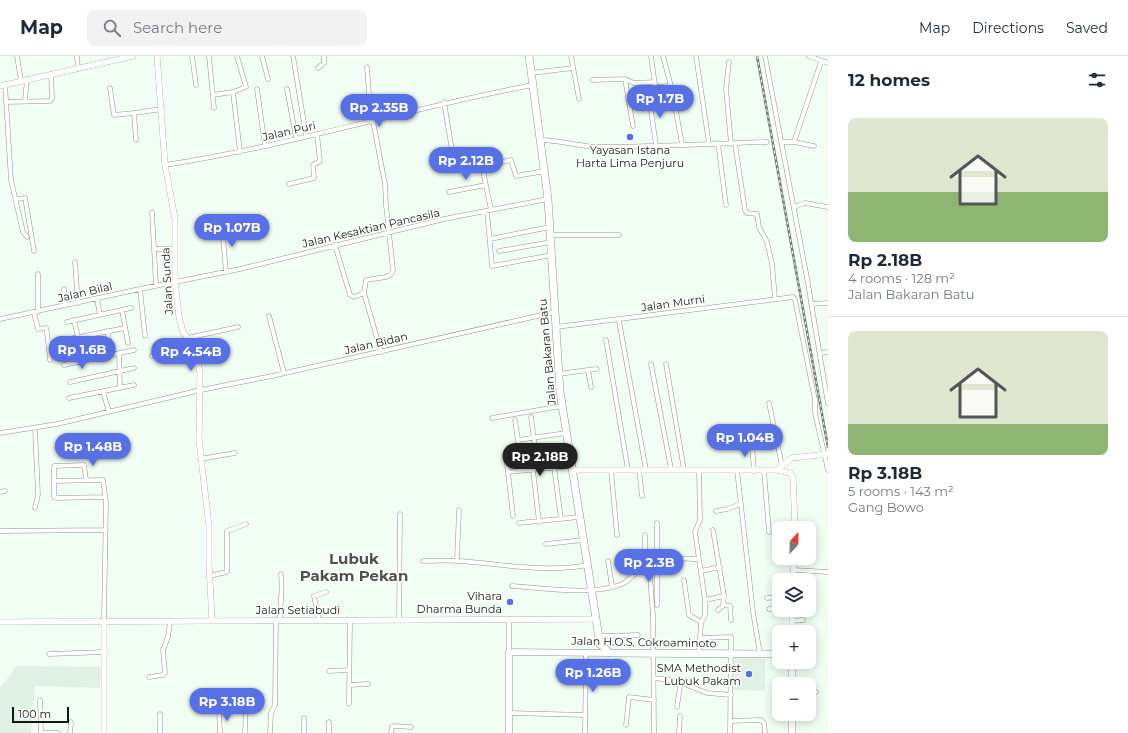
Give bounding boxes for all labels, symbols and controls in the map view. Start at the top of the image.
search box [87,10,367,46]
text: Map [20,16,63,39]
icon: search [101,17,123,39]
text: Search here [133,18,222,37]
text: Map [919,19,950,37]
text: Directions [972,19,1044,37]
text: Saved [1066,19,1108,37]
icon: filters [1086,69,1108,91]
text: 12 homes [848,70,930,90]
pin: Rp 1.7B [623,85,697,119]
text: Rp 1.7B [636,90,684,106]
pin: Rp 2.35B [338,94,420,128]
text: Rp 2.35B [350,99,408,115]
street label: Jalan Puri [260,118,317,144]
marker: Yayasan Istana Harta Lima Penjuru [625,132,635,142]
place label: Yayasan Istana Harta Lima Penjuru [576,143,684,170]
icon: home [942,144,1014,216]
pin: Rp 2.12B [425,147,507,181]
text: Rp 2.12B [438,152,494,168]
street label: Jalan Kesaktian Pancasila [300,205,441,251]
pin: Rp 1.07B [191,214,273,248]
text: Rp 1.07B [203,219,261,235]
street label: Jalan Sunda [158,247,176,316]
text: Rp 2.18B [848,250,922,270]
text: 4 rooms · 128 m² [848,270,955,286]
street label: Jalan Bilal [55,279,114,305]
text: Jalan Bakaran Batu [848,286,974,302]
street label: Jalan Murni [639,292,706,315]
street label: Jalan Bakaran Batu [535,298,559,407]
street label: Jalan Bidan [342,329,409,357]
pin: Rp 1.6B [45,336,119,370]
pin: Rp 4.54B [150,338,232,372]
text: Rp 1.6B [58,341,106,357]
text: Rp 4.54B [160,343,222,359]
icon: home [942,357,1014,429]
pin: Rp 1.04B [704,424,786,458]
text: Rp 1.04B [716,429,774,445]
pin: Rp 1.48B [52,433,134,467]
text: Rp 1.48B [64,438,122,454]
pin: Rp 2.18B [499,443,581,477]
text: Rp 2.18B [512,448,568,464]
text: Rp 3.18B [848,463,922,483]
text: 5 rooms · 143 m² [848,483,954,499]
text: Gang Bowo [848,499,924,515]
north arrow [772,521,816,565]
map controls [772,521,816,721]
district label: Lubuk Pakam Pekan [300,549,408,585]
pin: Rp 2.3B [612,549,686,583]
text: Rp 2.3B [623,554,675,570]
button: layers [772,573,816,617]
place label: Vihara Dharma Bunda [417,589,502,616]
marker: Vihara Dharma Bunda [505,597,515,607]
street label: Jalan Setiabudi [255,603,340,617]
button: + [772,625,816,669]
street label: Jalan H.O.S. Cokroaminoto [570,634,717,650]
pin: Rp 1.26B [552,659,634,693]
place label: SMA Methodist Lubuk Pakam [657,661,742,688]
text: Rp 1.26B [565,664,621,680]
marker: SMA Methodist Lubuk Pakam [744,669,754,679]
button: − [772,677,816,721]
pin: Rp 3.18B [186,688,268,722]
text: Rp 3.18B [199,693,255,709]
scale bar [12,705,69,724]
text: 100 m [18,707,51,721]

